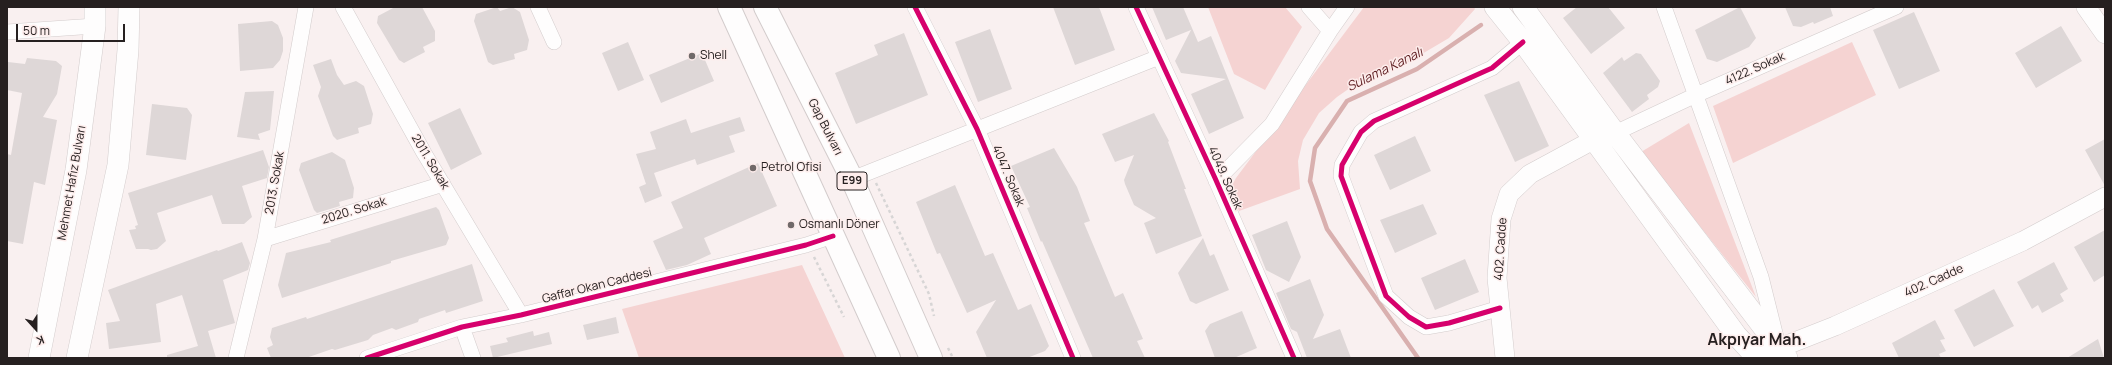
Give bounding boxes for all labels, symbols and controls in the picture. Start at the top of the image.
scale bar [18,16,127,42]
text: 50 m [23,22,50,39]
water label: Sulama Kanalı [1344,45,1426,95]
place label: Shell [700,49,727,63]
street label: 4122. Sokak [1723,49,1787,89]
marker: Shell [687,51,697,61]
street label: Gap Bulvarı [805,96,845,158]
street label: Mehmet Hafız Bulvarı [55,124,89,242]
street label: 2011. Sokak [408,132,452,192]
street label: 4047. Sokak [989,143,1027,209]
street label: 4049. Sokak [1205,144,1245,212]
street label: 2013. Sokak [262,150,288,216]
place label: Petrol Ofisi [761,161,822,175]
marker: Petrol Ofisi [748,163,758,173]
road number: E99 [837,172,867,190]
street label: 2020. Sokak [320,194,388,228]
street label: 402. Cadde [1492,217,1510,281]
place label: Osmanlı Döner [799,218,880,232]
marker: Osmanlı Döner [786,220,796,230]
street label: 402. Cadde [1902,262,1966,300]
street label: Gaffar Okan Caddesi [541,265,653,307]
north arrow [16,309,56,349]
district label: Akpıyar Mah. [1708,331,1806,351]
text: K [34,332,46,349]

